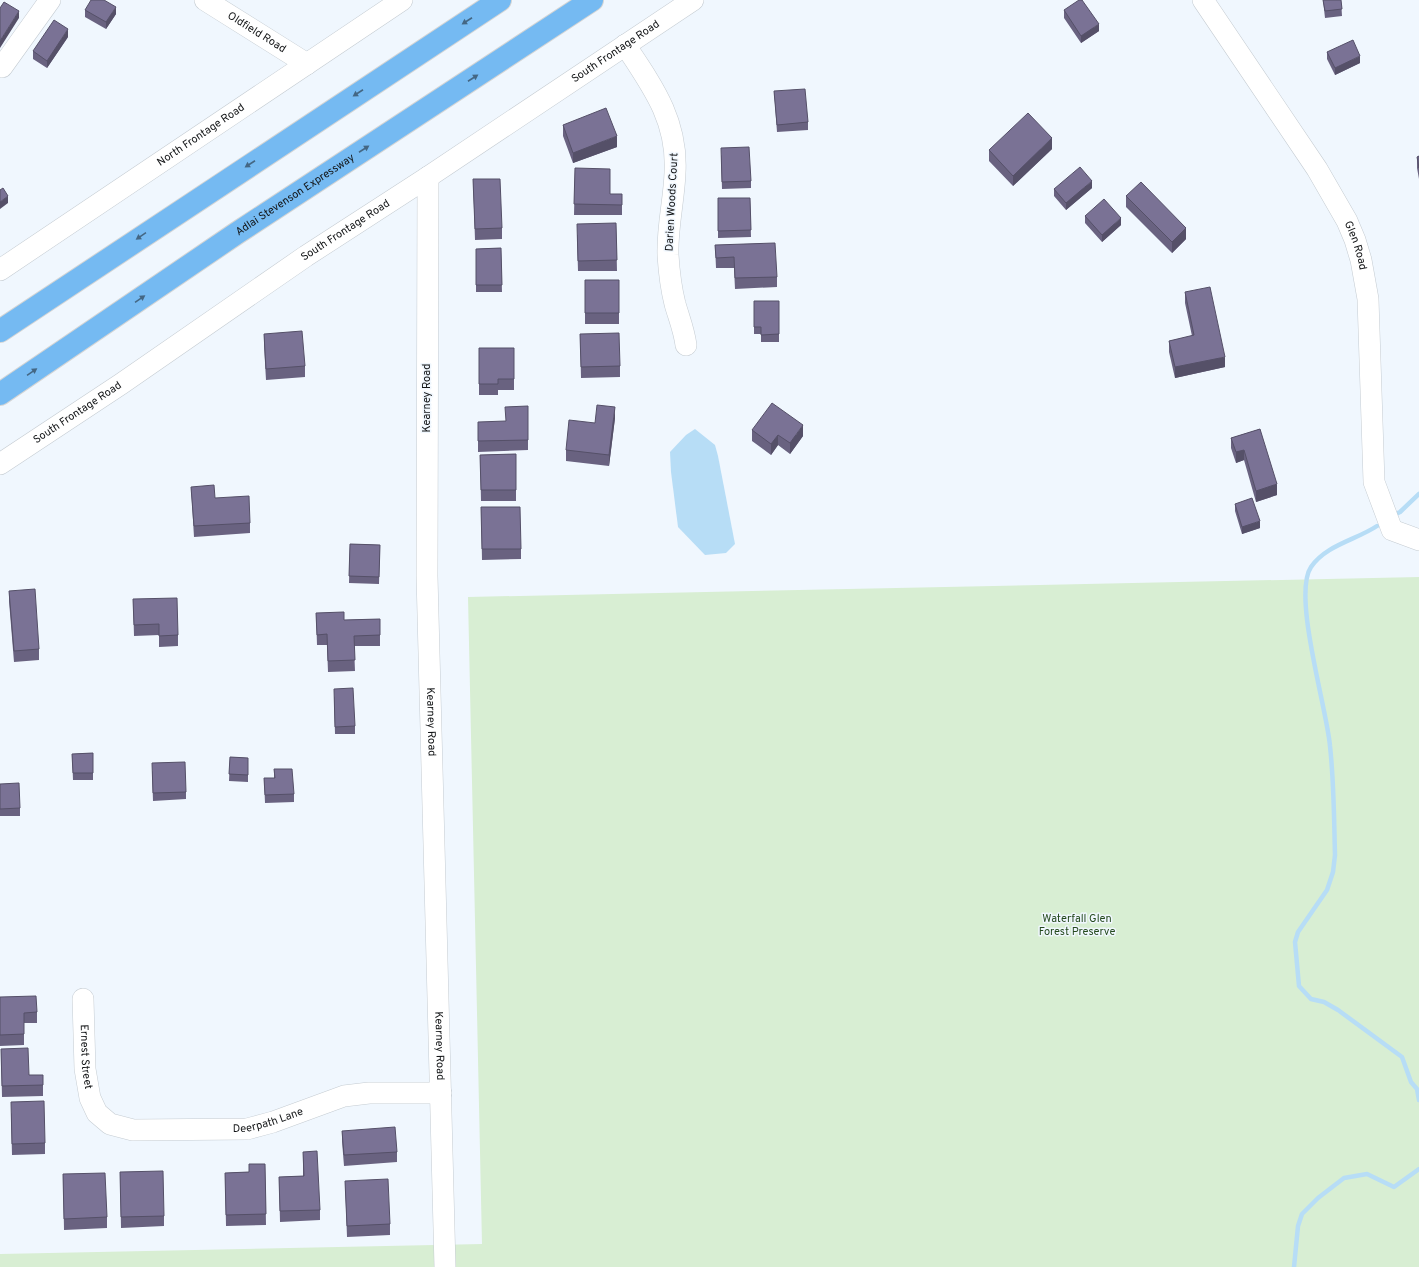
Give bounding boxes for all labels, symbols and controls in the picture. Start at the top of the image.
street label: Oldfield Road [225,9,289,56]
street label: South Frontage Road [569,17,662,86]
one-way arrow [461,18,473,25]
one-way arrow [468,74,478,82]
one-way arrow [353,89,363,97]
street label: North Frontage Road [154,101,247,170]
one-way arrow [359,146,370,153]
street label: Adlai Stevenson Expressway [233,151,357,239]
street label: Darien Woods Court [662,152,682,252]
one-way arrow [245,160,255,168]
street label: South Frontage Road [298,197,393,264]
street label: Glen Road [1341,219,1370,271]
one-way arrow [136,232,147,240]
one-way arrow [135,295,145,303]
street label: Kearney Road [420,364,434,432]
one-way arrow [27,368,37,376]
street label: South Frontage Road [31,378,124,447]
street label: Kearney Road [423,687,439,757]
park label: Waterfall Glen Forest Preserve [1039,912,1115,939]
street label: Kearney Road [431,1011,447,1081]
street label: Ernest Street [77,1024,95,1090]
street label: Deerpath Lane [233,1104,305,1136]

